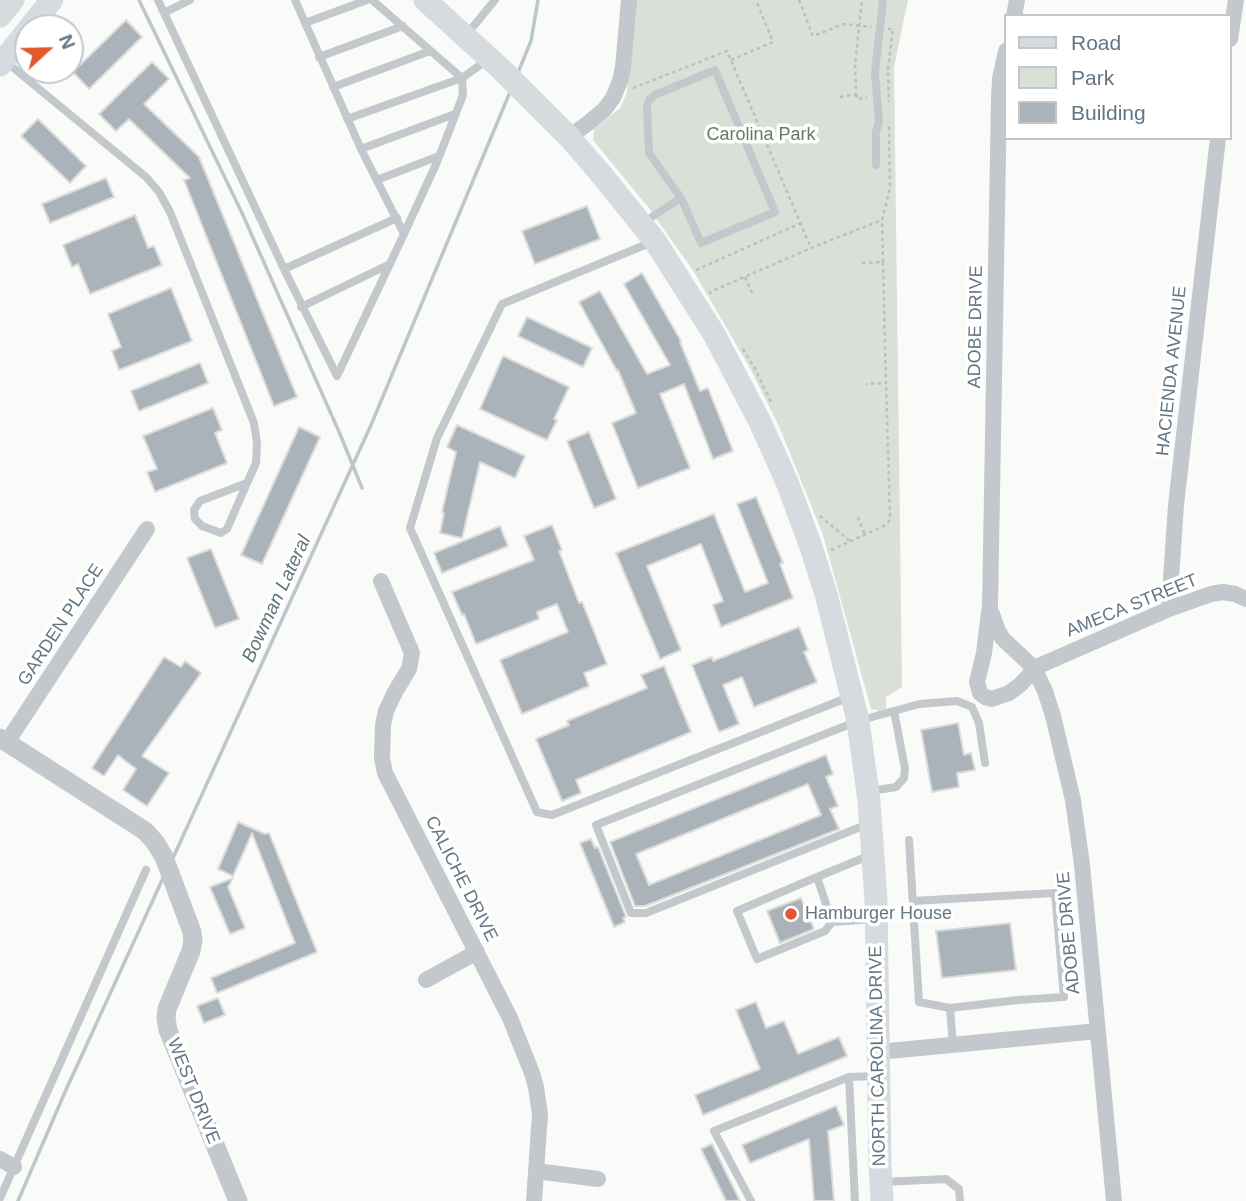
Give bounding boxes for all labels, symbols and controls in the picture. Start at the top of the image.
north arrow [14,14,84,84]
legend [1004,14,1232,140]
text: N [55,31,79,52]
text: Road [1071,31,1121,54]
text: Park [1071,66,1114,89]
text: Building [1071,101,1146,124]
park label: Carolina Park [706,124,816,146]
street label: ADOBE DRIVE [964,265,988,389]
street label: HACIENDA AVENUE [1152,285,1192,457]
water label: Bowman Lateral [238,532,316,666]
street label: GARDEN PLACE [14,560,108,690]
street label: AMECA STREET [1063,570,1201,642]
street label: CALICHE DRIVE [420,813,502,945]
street label: ADOBE DRIVE [1053,871,1085,995]
place label: Hamburger House [805,903,952,925]
marker: Hamburger House [783,906,799,922]
street label: NORTH CAROLINA DRIVE [865,945,891,1167]
street label: WEST DRIVE [162,1035,224,1147]

